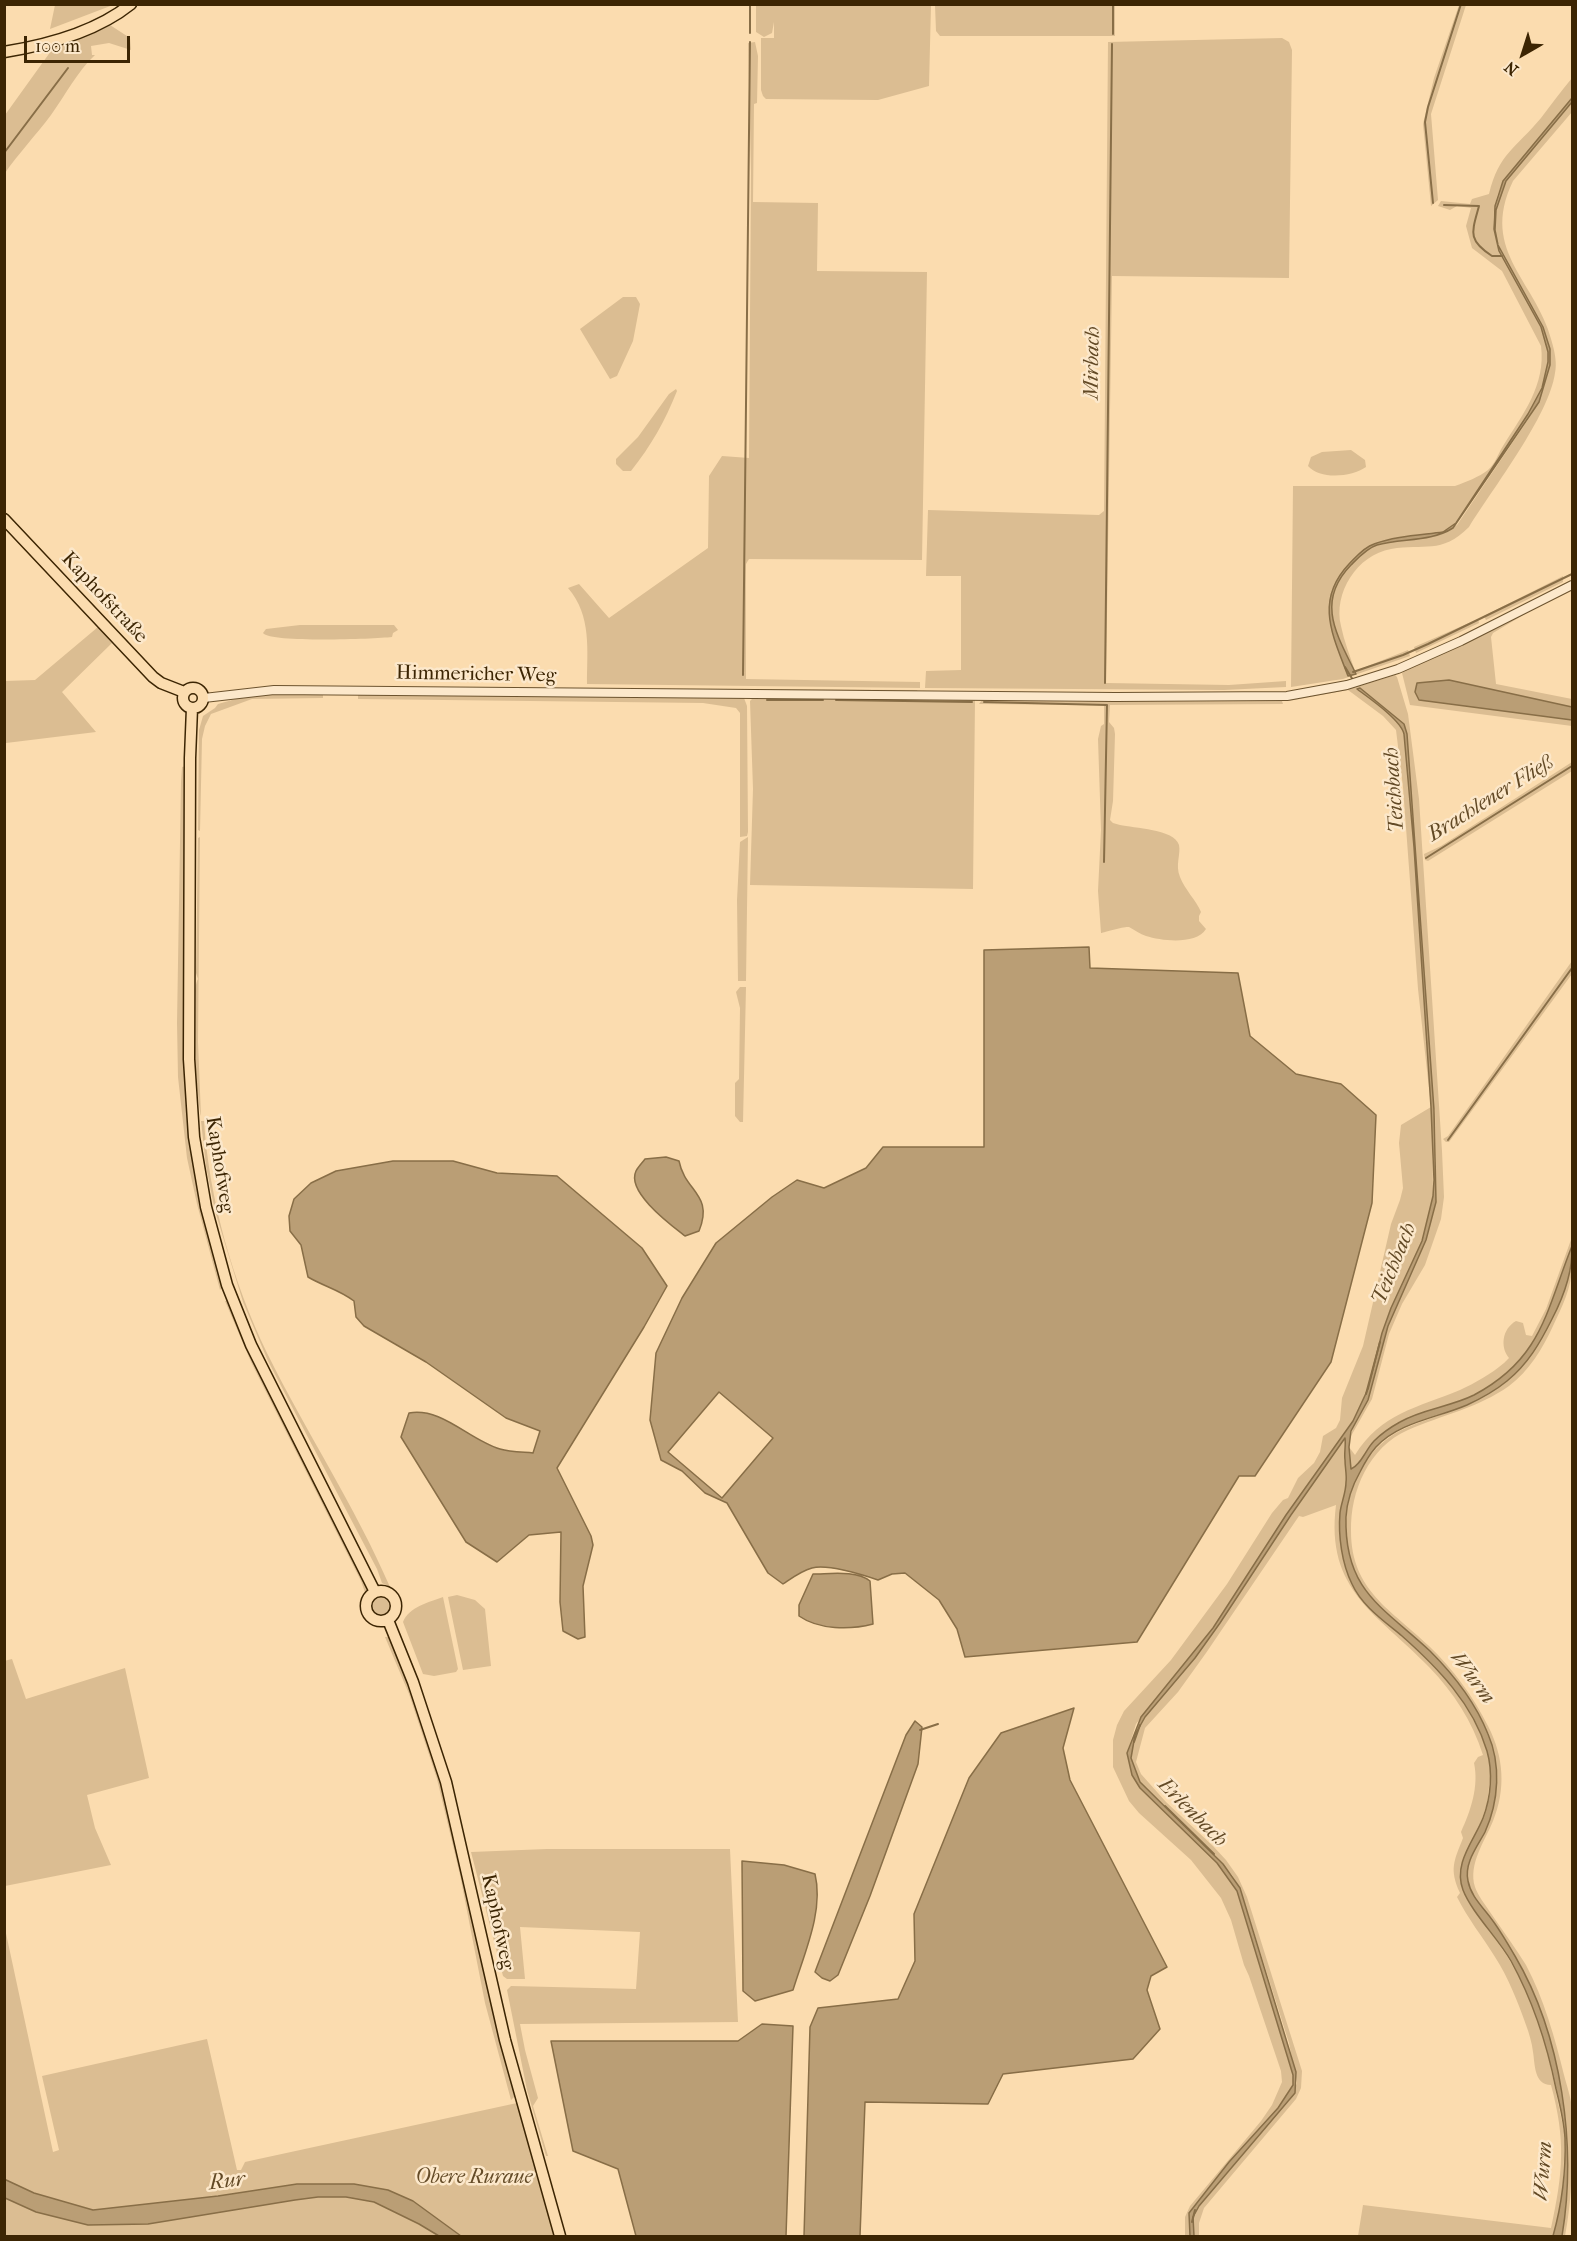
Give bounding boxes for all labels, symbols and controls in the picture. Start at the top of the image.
scale bar [27,24,134,62]
north arrow [1493,24,1553,84]
text: 100 m [35,36,80,57]
text: N [1501,57,1522,80]
water label: Mirbach [1080,326,1106,400]
street label: Kaphofstraße [56,548,152,648]
street label: Himmericher Weg [396,662,556,688]
water label: Teichbach [1379,747,1411,833]
water label: Brachlener Fließ [1423,750,1559,848]
street label: Kaphofweg [199,1115,239,1215]
water label: Teichbach [1367,1220,1423,1308]
water label: Wurm [1444,1647,1500,1709]
water label: Erlenbach [1152,1773,1232,1853]
street label: Kaphofweg [475,1872,519,1972]
water label: Wurm [1529,2141,1559,2201]
park label: Obere Ruraue [415,2166,533,2190]
water label: Rur [208,2167,246,2197]

